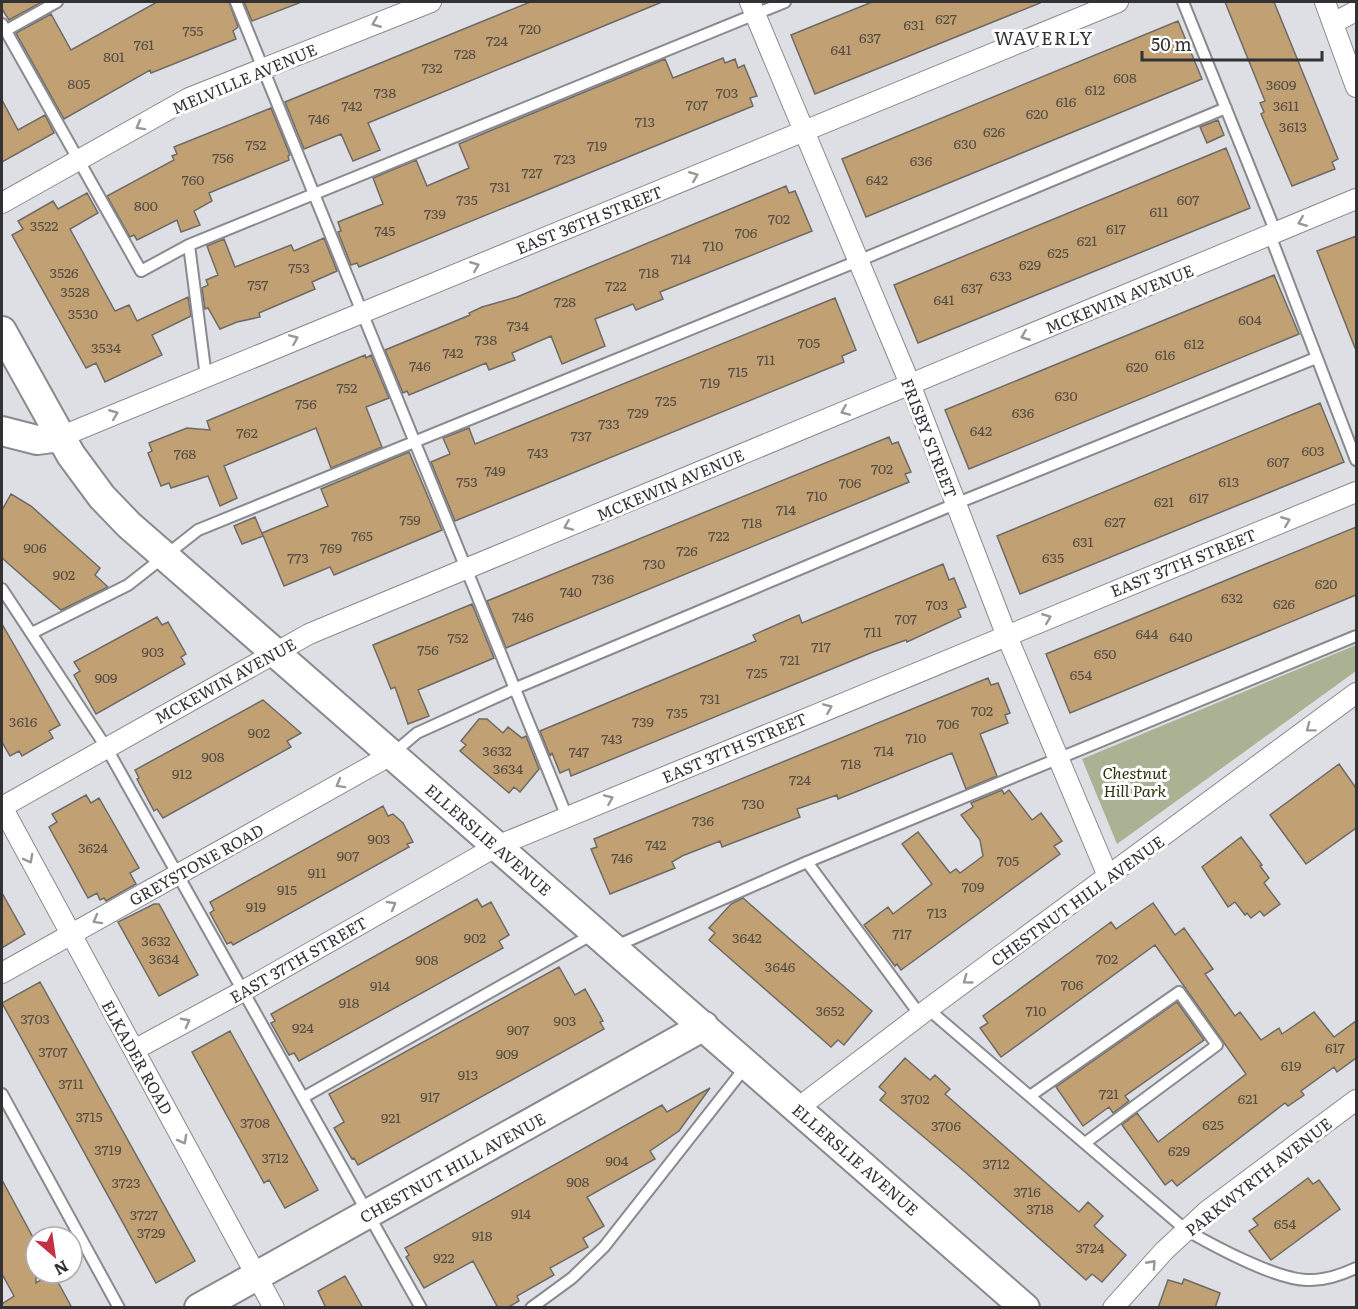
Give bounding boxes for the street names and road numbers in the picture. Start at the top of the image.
street label: MELVILLE AVENUE [168,37,320,119]
street label: EAST 36TH STREET [512,179,666,259]
street label: MCKEWIN AVENUE [1041,257,1197,339]
street label: FRISBY STREET [896,375,964,502]
street label: MCKEWIN AVENUE [592,442,748,526]
street label: EAST 37TH STREET [1107,522,1260,602]
street label: MCKEWIN AVENUE [150,631,300,729]
street label: EAST 37TH STREET [658,706,810,788]
street label: ELLERSLIE AVENUE [421,777,557,901]
street label: GREYSTONE ROAD [124,817,268,911]
street label: CHESTNUT HILL AVENUE [985,829,1169,971]
street label: EAST 37TH STREET [225,910,371,1008]
street label: ELKADER ROAD [97,995,179,1119]
street label: ELLERSLIE AVENUE [788,1097,924,1221]
street label: CHESTNUT HILL AVENUE [355,1106,549,1228]
street label: PARKWYRTH AVENUE [1180,1111,1336,1241]

